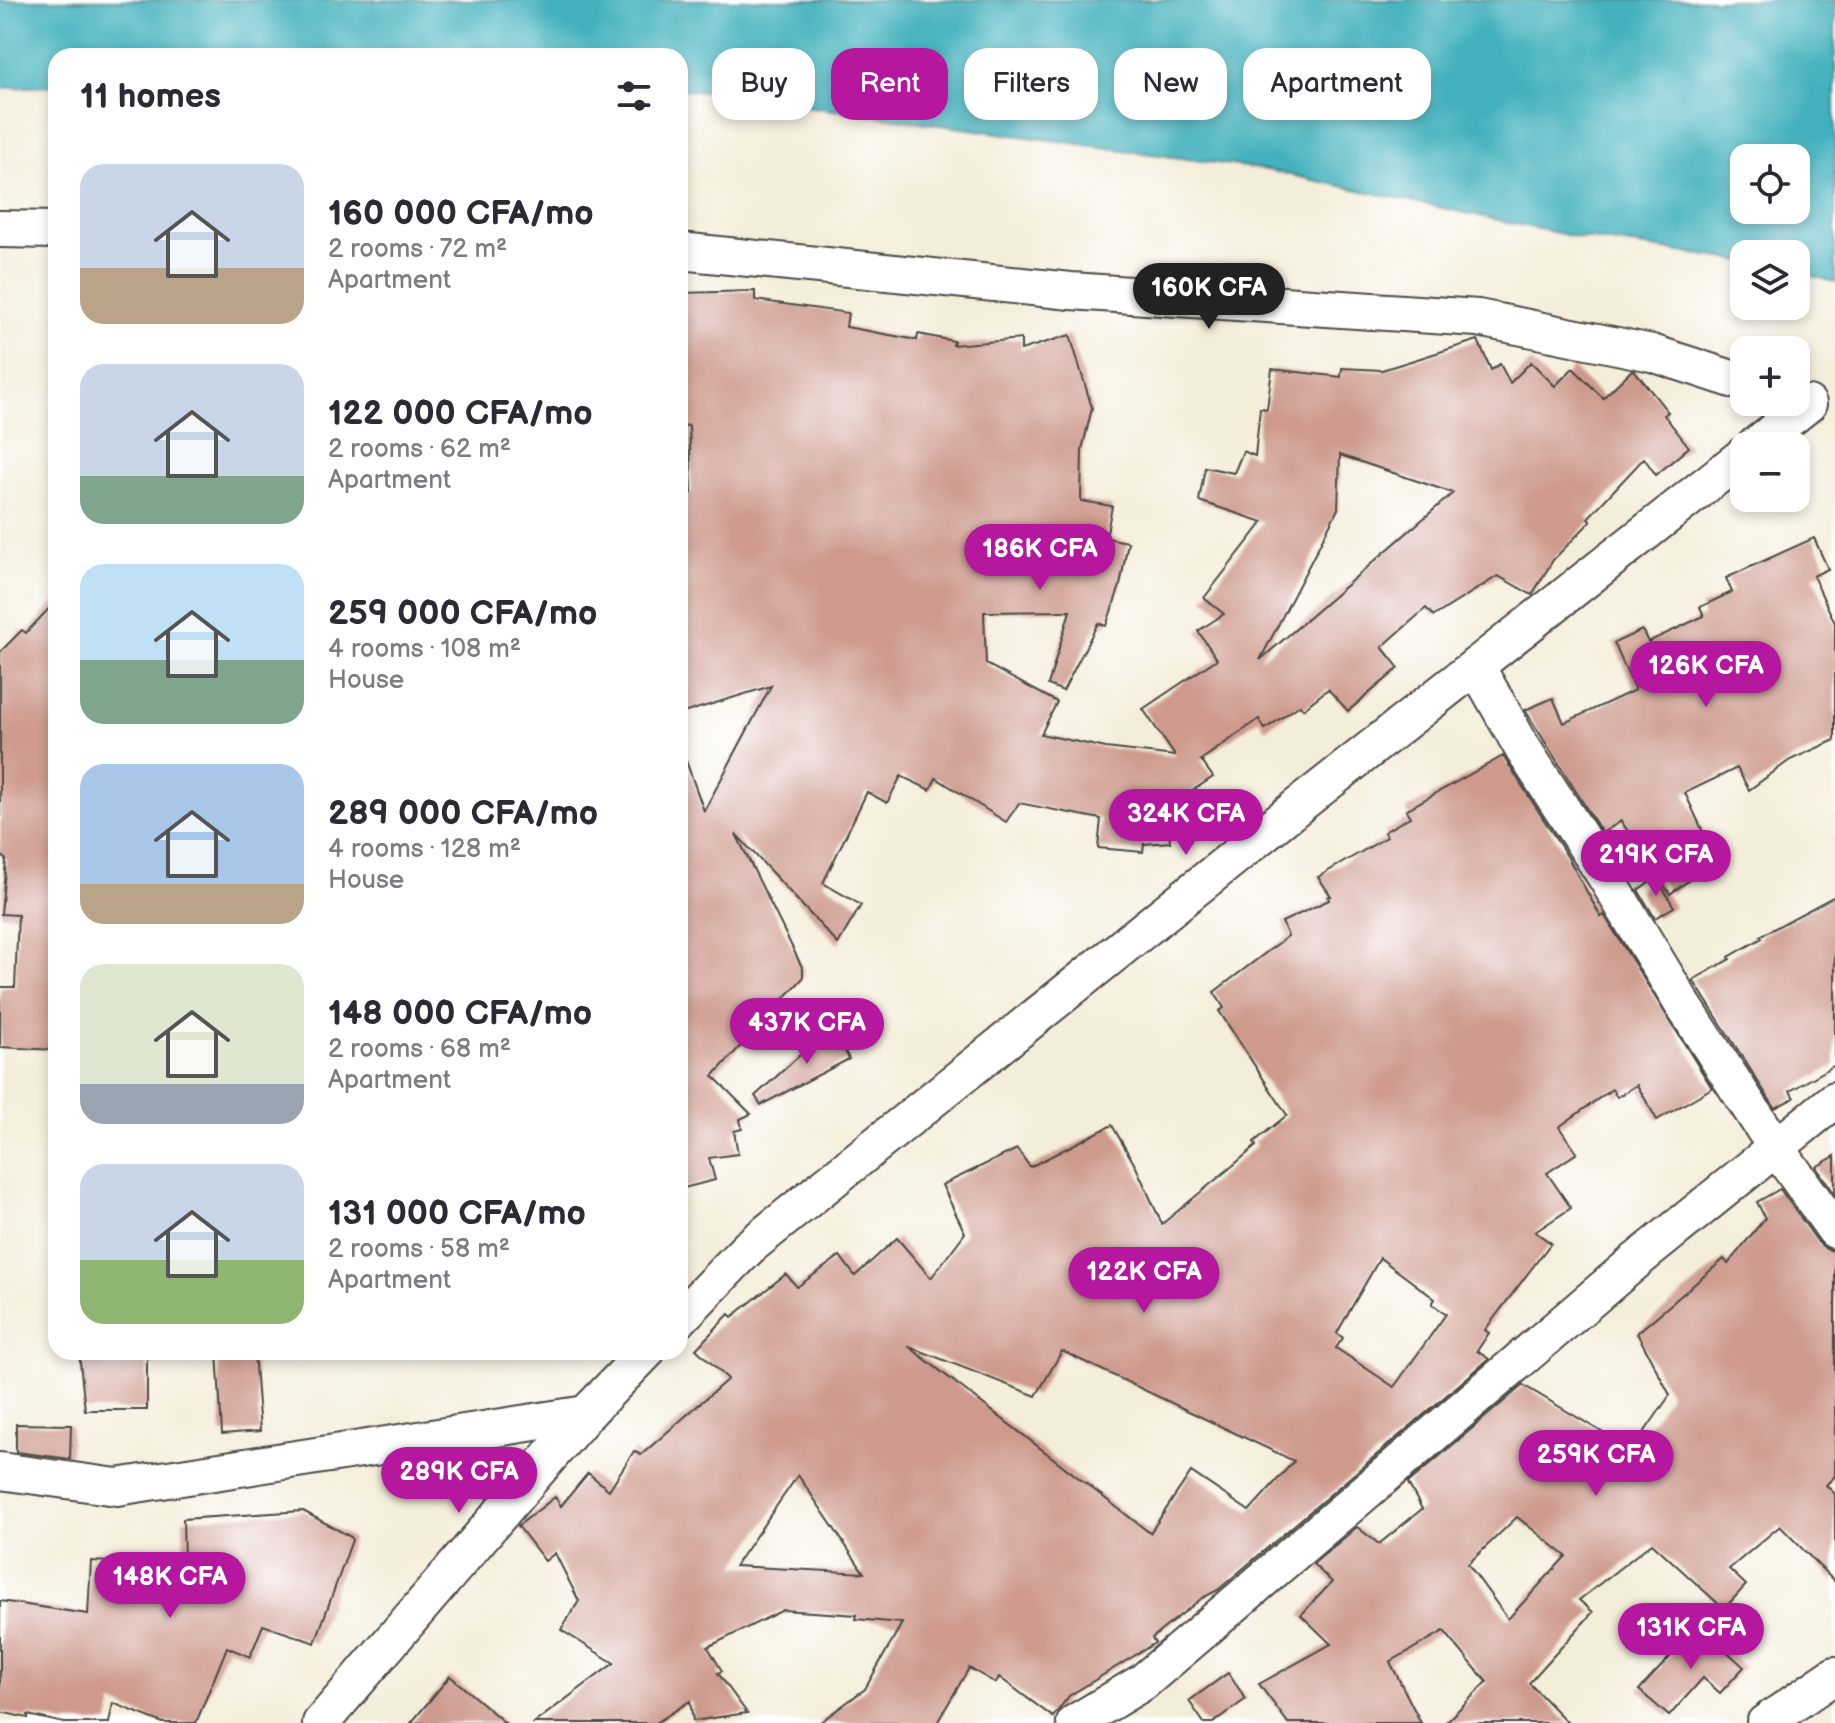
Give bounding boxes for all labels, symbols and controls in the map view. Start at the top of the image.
chip: Buy [712,48,815,120]
chip: Rent [831,48,948,120]
chip: Filters [964,48,1098,120]
chip: New [1114,48,1227,120]
chip: Apartment [1243,48,1431,120]
icon: filters [612,74,656,118]
text: 11 homes [80,76,221,117]
map controls [1730,144,1810,512]
button: locate [1730,144,1810,224]
text: 160 000 CFA/mo [328,193,594,234]
icon: home [144,196,240,292]
text: 2 rooms · 72 m² [328,234,507,265]
button: layers [1730,240,1810,320]
pin: 160K CFA [1126,263,1292,331]
text: Apartment [328,265,451,296]
text: 160K CFA [1151,273,1267,304]
button: + [1730,336,1810,416]
text: 122 000 CFA/mo [328,393,593,434]
icon: home [144,396,240,492]
button: − [1730,432,1810,512]
text: 2 rooms · 62 m² [328,434,511,465]
text: Apartment [328,465,451,496]
pin: 186K CFA [957,524,1123,592]
text: 186K CFA [982,534,1098,565]
text: 259 000 CFA/mo [328,593,597,634]
icon: home [144,596,240,692]
text: 4 rooms · 108 m² [328,634,521,665]
pin: 126K CFA [1623,641,1789,709]
text: 126K CFA [1648,651,1764,682]
text: House [328,665,404,696]
pin: 324K CFA [1103,789,1269,857]
text: 289 000 CFA/mo [328,793,598,834]
icon: home [144,796,240,892]
text: 324K CFA [1127,799,1245,830]
pin: 219K CFA [1573,830,1739,898]
text: 4 rooms · 128 m² [328,834,521,865]
text: 219K CFA [1599,840,1713,871]
text: House [328,865,404,896]
text: 148 000 CFA/mo [328,993,592,1034]
icon: home [144,996,240,1092]
pin: 437K CFA [724,998,890,1066]
text: 437K CFA [748,1008,866,1039]
text: 2 rooms · 68 m² [328,1034,511,1065]
text: Apartment [328,1065,451,1096]
text: 131 000 CFA/mo [328,1193,586,1234]
icon: home [144,1196,240,1292]
text: 2 rooms · 58 m² [328,1234,510,1265]
pin: 122K CFA [1061,1247,1227,1315]
text: 122K CFA [1086,1257,1202,1288]
text: Apartment [328,1265,451,1296]
pin: 259K CFA [1513,1430,1679,1498]
text: 259K CFA [1537,1440,1655,1471]
pin: 289K CFA [376,1447,542,1515]
text: 289K CFA [399,1457,519,1488]
pin: 148K CFA [87,1552,253,1620]
text: 148K CFA [113,1562,227,1593]
pin: 131K CFA [1608,1603,1774,1671]
text: 131K CFA [1636,1613,1746,1644]

